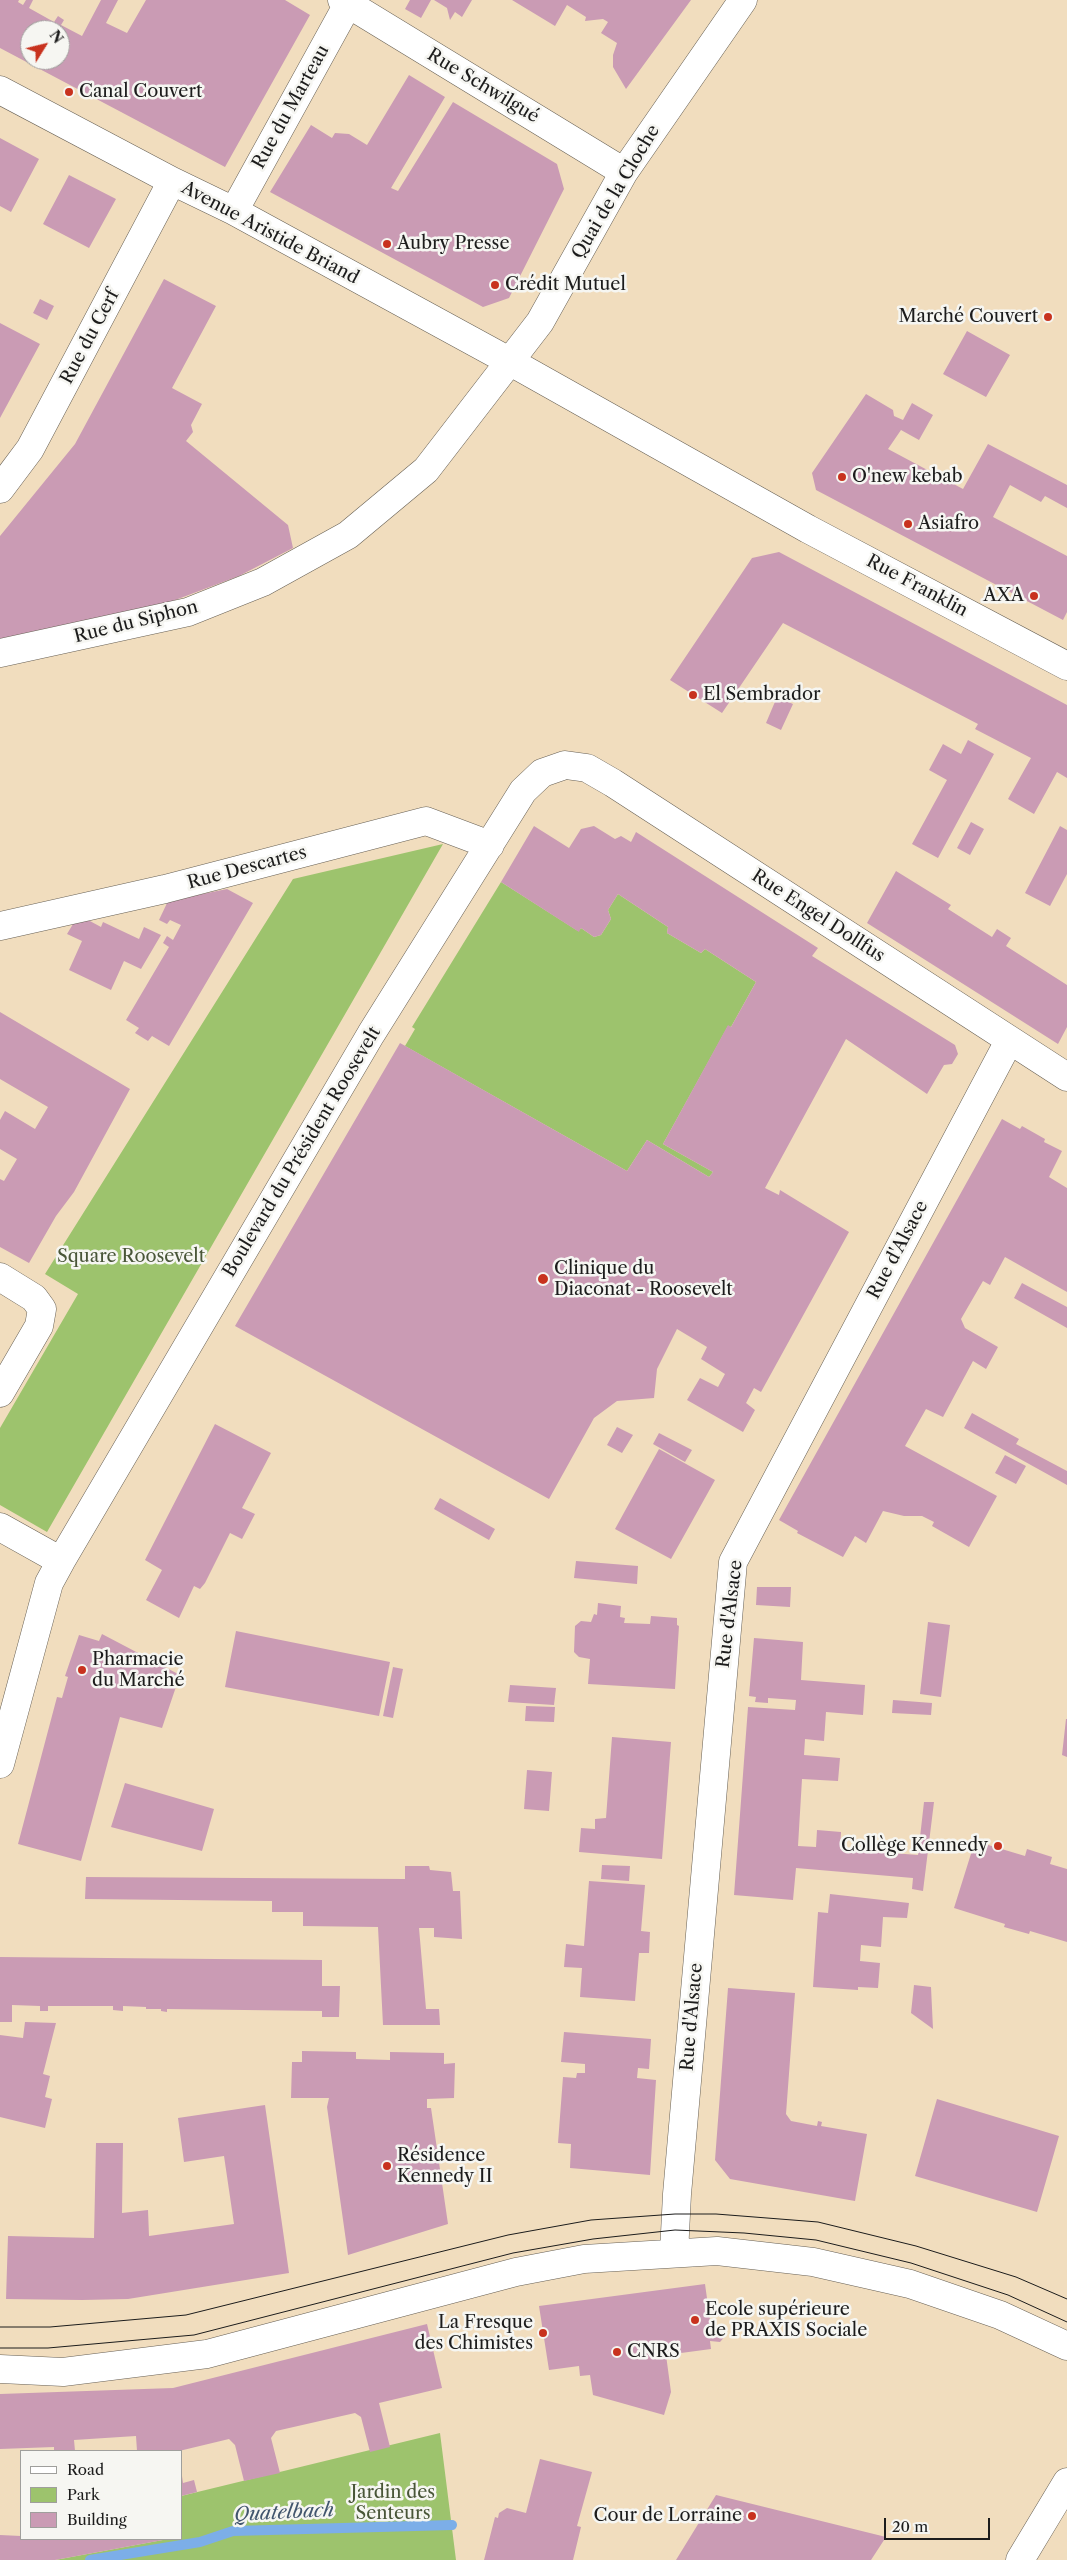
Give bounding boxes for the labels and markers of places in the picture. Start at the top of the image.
place label: Canal Couvert [79,81,202,103]
marker: Canal Couvert [63,86,75,98]
place label: Aubry Presse [397,233,509,255]
marker: Aubry Presse [381,238,393,250]
place label: Crédit Mutuel [505,274,626,296]
marker: Crédit Mutuel [489,279,501,291]
place label: Marché Couvert [898,306,1038,328]
marker: Marché Couvert [1042,311,1054,323]
place label: O'new kebab [852,466,963,488]
marker: O'new kebab [836,471,848,483]
place label: Asiafro [918,513,979,535]
marker: Asiafro [902,518,914,530]
place label: AXA [983,585,1024,607]
marker: AXA [1028,590,1040,602]
place label: El Sembrador [703,684,821,706]
marker: El Sembrador [687,689,699,701]
place label: Clinique du Diaconat - Roosevelt [554,1258,733,1300]
marker: Clinique du Diaconat - Roosevelt [536,1272,550,1286]
place label: Pharmacie du Marché [92,1649,185,1692]
marker: Pharmacie du Marché [76,1664,88,1676]
place label: Collège Kennedy [841,1835,988,1857]
marker: Collège Kennedy [992,1840,1004,1852]
place label: Résidence Kennedy II [397,2145,492,2188]
marker: Résidence Kennedy II [381,2160,393,2172]
place label: Ecole supérieure de PRAXIS Sociale [705,2299,867,2342]
place label: La Fresque des Chimistes [414,2312,533,2354]
marker: Ecole supérieure de PRAXIS Sociale [689,2314,701,2326]
marker: La Fresque des Chimistes [537,2327,549,2339]
place label: CNRS [627,2341,680,2363]
marker: CNRS [611,2346,623,2358]
place label: Cour de Lorraine [594,2505,742,2527]
marker: Cour de Lorraine [746,2510,758,2522]

